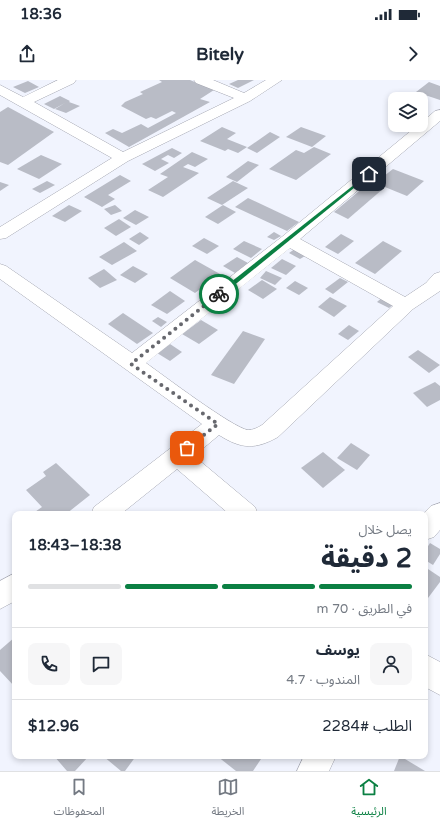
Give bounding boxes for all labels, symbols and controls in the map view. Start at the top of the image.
text: 18:36 [20,5,62,23]
icon: share [16,43,38,65]
text: Bitely [196,43,244,65]
icon: forward [402,43,424,65]
map controls [388,92,428,132]
button: layers [388,92,428,132]
pin [352,157,386,191]
icon: home [358,163,380,185]
courier [199,274,239,314]
icon: bike [208,283,230,305]
pin [170,431,204,465]
icon: bag [176,437,198,459]
text: يصل خلال [358,522,412,538]
text: 18:38–18:43 [28,536,121,554]
text: 2 دقيقة [321,543,412,574]
text: في الطريق · 70 m [317,601,412,617]
text: يوسف [316,641,360,659]
button: phone [28,643,70,685]
button: chat [80,643,122,685]
button: person [370,643,412,685]
text: المندوب · 4.7 [286,672,360,688]
text: $12.96 [28,717,79,735]
text: الطلب #2284 [322,717,412,735]
tab: المحفوظات [53,776,105,823]
tab: الخريطة [211,776,244,823]
tab: الرئيسية [351,776,387,823]

